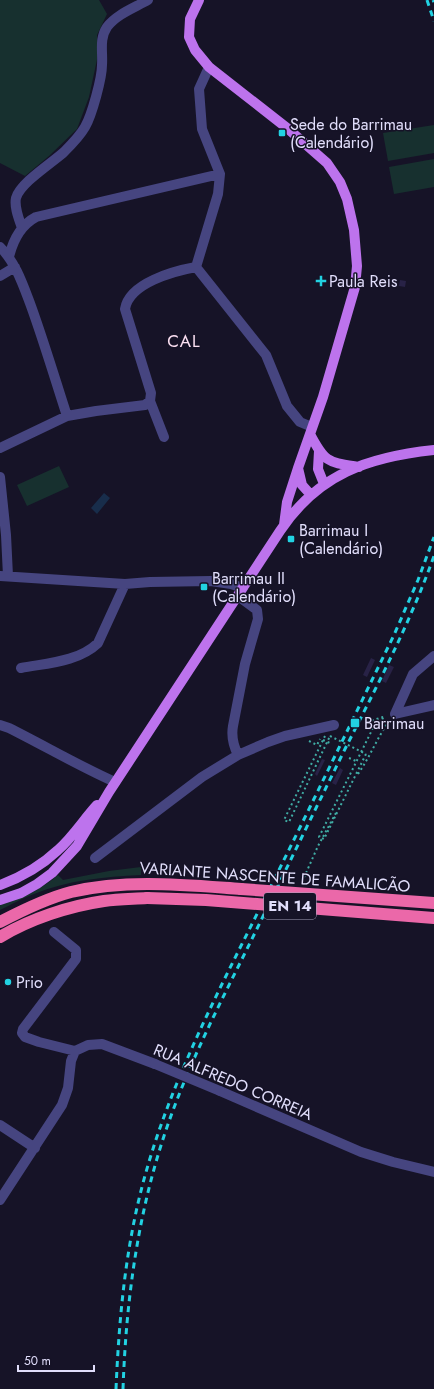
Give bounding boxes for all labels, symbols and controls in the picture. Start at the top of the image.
place label: Sede do Barrimau (Calendário) [290,113,412,154]
marker: Sede do Barrimau (Calendário) [277,128,287,138]
place label: Paula Reis [329,270,397,293]
marker: Paula Reis [316,276,326,286]
district label: CAL [167,329,201,353]
place label: Barrimau I (Calendário) [299,519,383,560]
marker: Barrimau I (Calendário) [286,534,296,544]
place label: Barrimau II (Calendário) [212,567,296,608]
marker: Barrimau II (Calendário) [199,582,209,592]
place label: Barrimau [364,712,424,735]
marker: Barrimau [349,717,361,729]
street label: VARIANTE NASCENTE DE FAMALICÃO [139,856,411,898]
road number: EN 14 [264,893,316,919]
place label: Prio [16,971,43,994]
marker: Prio [3,977,13,987]
street label: RUA ALFREDO CORREIA [150,1038,317,1126]
scale bar [18,1347,94,1373]
text: 50 m [24,1352,51,1370]

